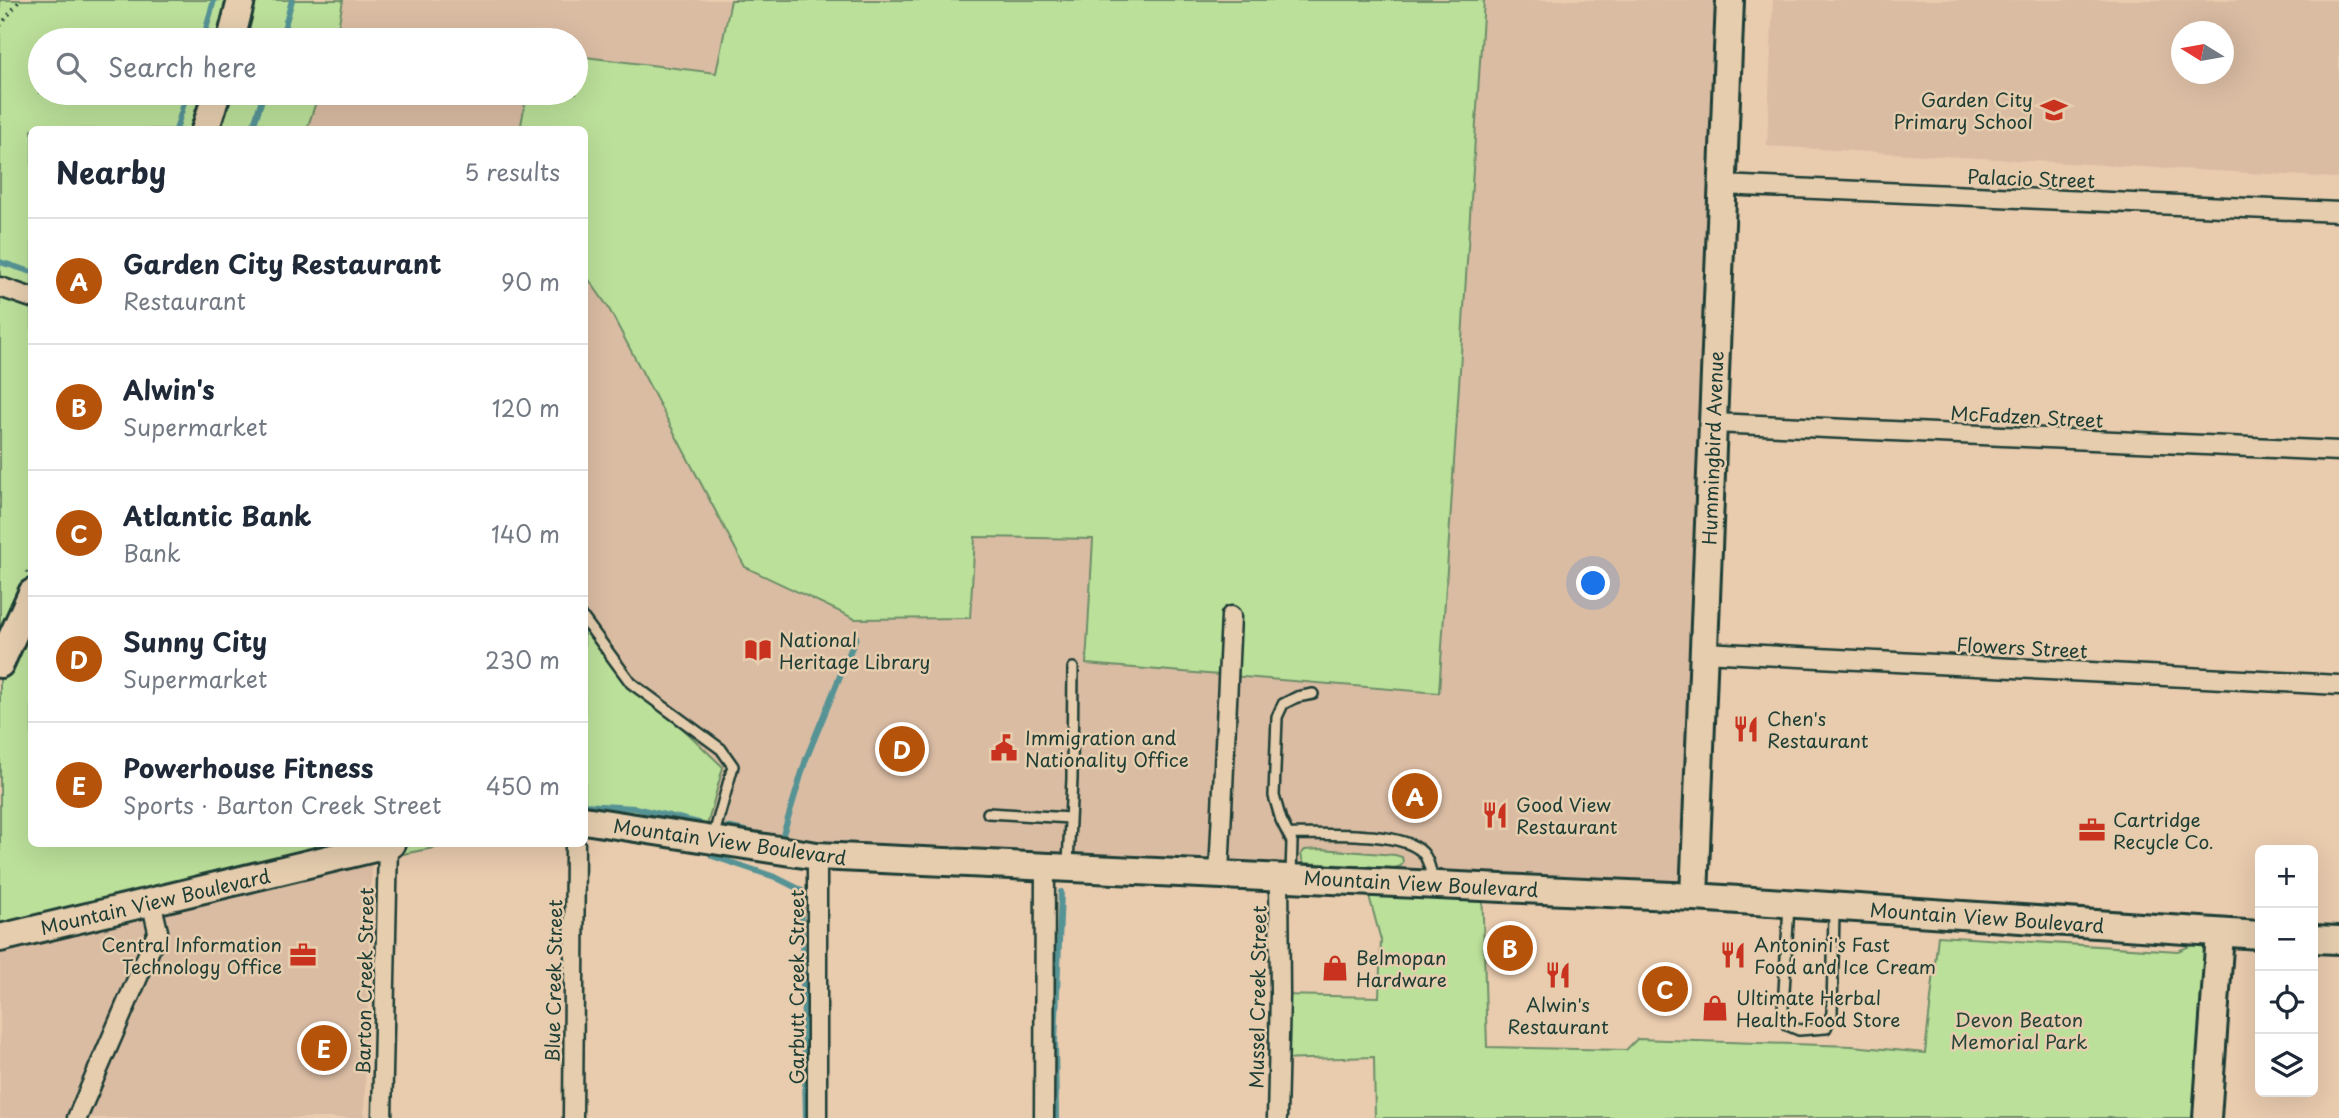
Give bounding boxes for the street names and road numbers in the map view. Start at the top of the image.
street label: Palacio Street [1966,162,2096,194]
street label: Hummingbird Avenue [1695,350,1729,546]
street label: McFadzen Street [1950,398,2104,434]
street label: Flowers Street [1956,630,2089,664]
street label: Mountain View Boulevard [612,811,849,871]
street label: Mountain View Boulevard [37,861,273,941]
street label: Mountain View Boulevard [1303,863,1539,903]
street label: Barton Creek Street [348,887,380,1075]
street label: Garbutt Creek Street [782,889,810,1084]
street label: Mountain View Boulevard [1869,895,2106,939]
street label: Blue Creek Street [538,899,568,1063]
street label: Mussel Creek Street [1241,905,1273,1089]

